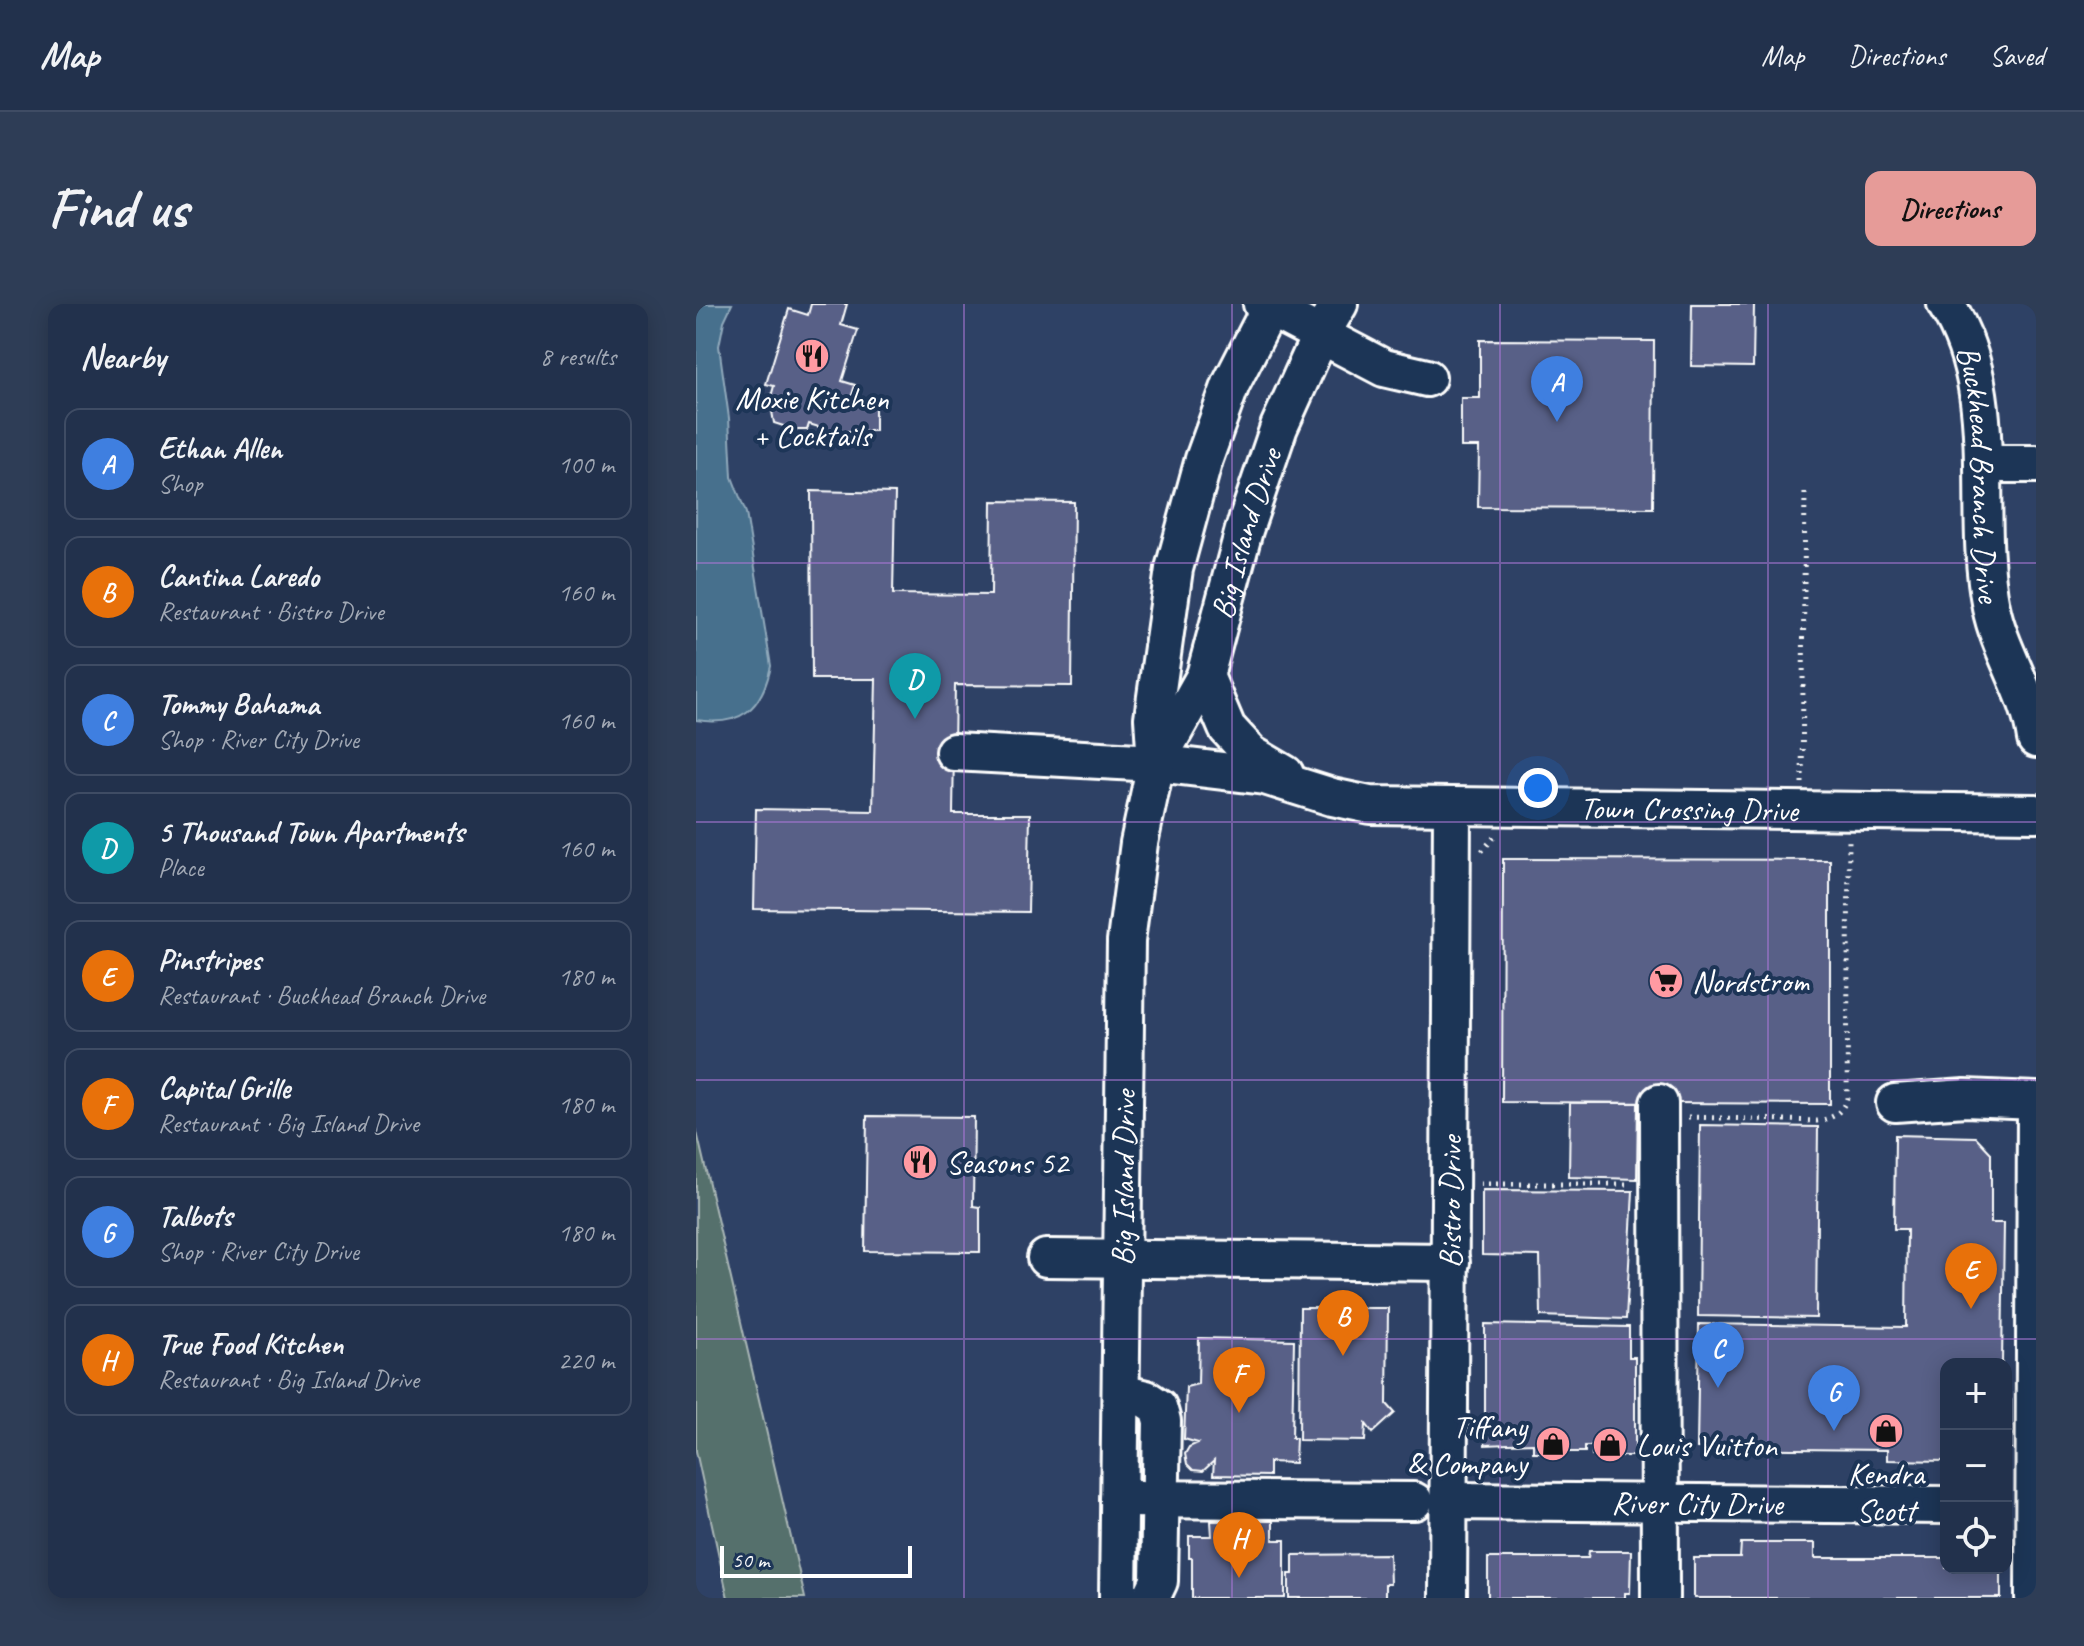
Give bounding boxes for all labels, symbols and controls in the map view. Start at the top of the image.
text: Map [40,32,99,79]
text: Map [1761,38,1804,73]
text: Directions [1848,38,1946,73]
text: Saved [1990,38,2044,73]
button: Directions [1865,171,2036,246]
text: Find us [48,173,188,244]
text: Nearby [80,335,166,378]
restaurant icon: Moxie Kitchen + Cocktails [793,337,831,375]
text: 8 results [540,340,616,373]
street label: Buckhead Branch Drive [1947,340,2011,608]
pin: A [1531,356,1583,422]
place label: Moxie Kitchen + Cocktails [735,378,889,456]
text: Ethan Allen [158,429,282,467]
street label: Big Island Drive [1201,441,1292,623]
text: A [101,448,115,481]
text: 100 m [558,448,614,481]
text: Shop [158,467,202,500]
text: Cantina Laredo [158,557,319,595]
text: B [101,576,115,609]
text: 160 m [558,576,614,609]
text: Restaurant · Bistro Drive [158,595,384,628]
pin: D [889,653,941,719]
text: Tommy Bahama [158,685,319,723]
text: C [102,704,114,737]
text: 160 m [558,704,614,737]
text: Shop · River City Drive [158,723,359,756]
your location [1518,768,1558,808]
street label: Town Crossing Drive [1580,787,1801,831]
text: 5 Thousand Town Apartments [158,813,464,851]
text: D [100,832,116,865]
text: 160 m [558,832,614,865]
text: Place [158,851,204,884]
text: Pinstripes [158,941,261,979]
text: E [101,960,115,993]
text: 180 m [558,960,614,993]
place label: Nordstrom [1692,961,1810,1002]
supermarket icon: Nordstrom [1647,962,1685,1000]
text: Restaurant · Buckhead Branch Drive [158,979,485,1012]
text: Capital Grille [158,1069,290,1107]
street label: Big Island Drive [1102,1087,1145,1266]
text: F [102,1088,114,1121]
text: 180 m [558,1088,614,1121]
text: Restaurant · Big Island Drive [158,1107,419,1140]
street label: Bistro Drive [1429,1133,1471,1268]
place label: Seasons 52 [946,1142,1071,1183]
restaurant icon: Seasons 52 [901,1143,939,1181]
text: Talbots [158,1197,232,1235]
text: G [102,1216,114,1249]
text: 180 m [558,1216,614,1249]
text: Shop · River City Drive [158,1235,359,1268]
pin: E [1945,1243,1997,1309]
pin: B [1317,1290,1369,1356]
pin: C [1692,1322,1744,1388]
text: True Food Kitchen [158,1325,343,1363]
text: H [101,1344,115,1377]
text: 220 m [558,1344,614,1377]
pin: F [1213,1347,1265,1413]
map controls [1940,1358,2012,1574]
button: + [1940,1358,2012,1430]
text: Restaurant · Big Island Drive [158,1363,419,1396]
pin: G [1808,1365,1860,1431]
place label: Tiffany & Company [1407,1406,1530,1484]
shop icon: Kendra Scott [1867,1412,1905,1450]
shop icon: Tiffany & Company [1534,1425,1572,1463]
place label: Louis Vuitton [1636,1425,1778,1466]
shop icon: Louis Vuitton [1591,1426,1629,1464]
button: − [1940,1430,2012,1502]
place label: Kendra Scott [1848,1453,1926,1531]
street label: River City Drive [1611,1482,1785,1524]
button: locate [1940,1502,2012,1574]
pin: H [1213,1512,1265,1578]
scale bar [720,1542,912,1578]
text: 50 m [732,1546,769,1574]

